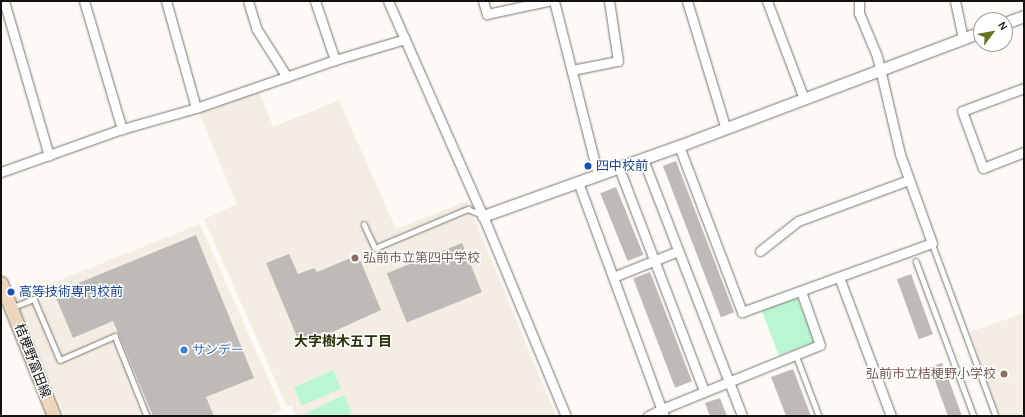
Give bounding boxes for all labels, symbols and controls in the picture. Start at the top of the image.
north arrow [973,12,1013,52]
text: N [995,19,1010,33]
place label: 四中校前 [596,158,648,174]
marker: 四中校前 [583,161,593,171]
place label: 弘前市立第四中学校 [363,250,480,266]
marker: 弘前市立第四中学校 [350,253,360,263]
place label: 高等技術専門校前 [19,284,123,300]
marker: 高等技術専門校前 [6,287,16,297]
street label: 桔梗野富田線 [11,322,53,400]
district label: 大字樹木五丁目 [294,334,392,350]
place label: サンデー [192,342,244,358]
marker: サンデー [179,345,189,355]
place label: 弘前市立桔梗野小学校 [866,366,996,382]
marker: 弘前市立桔梗野小学校 [999,369,1009,379]

